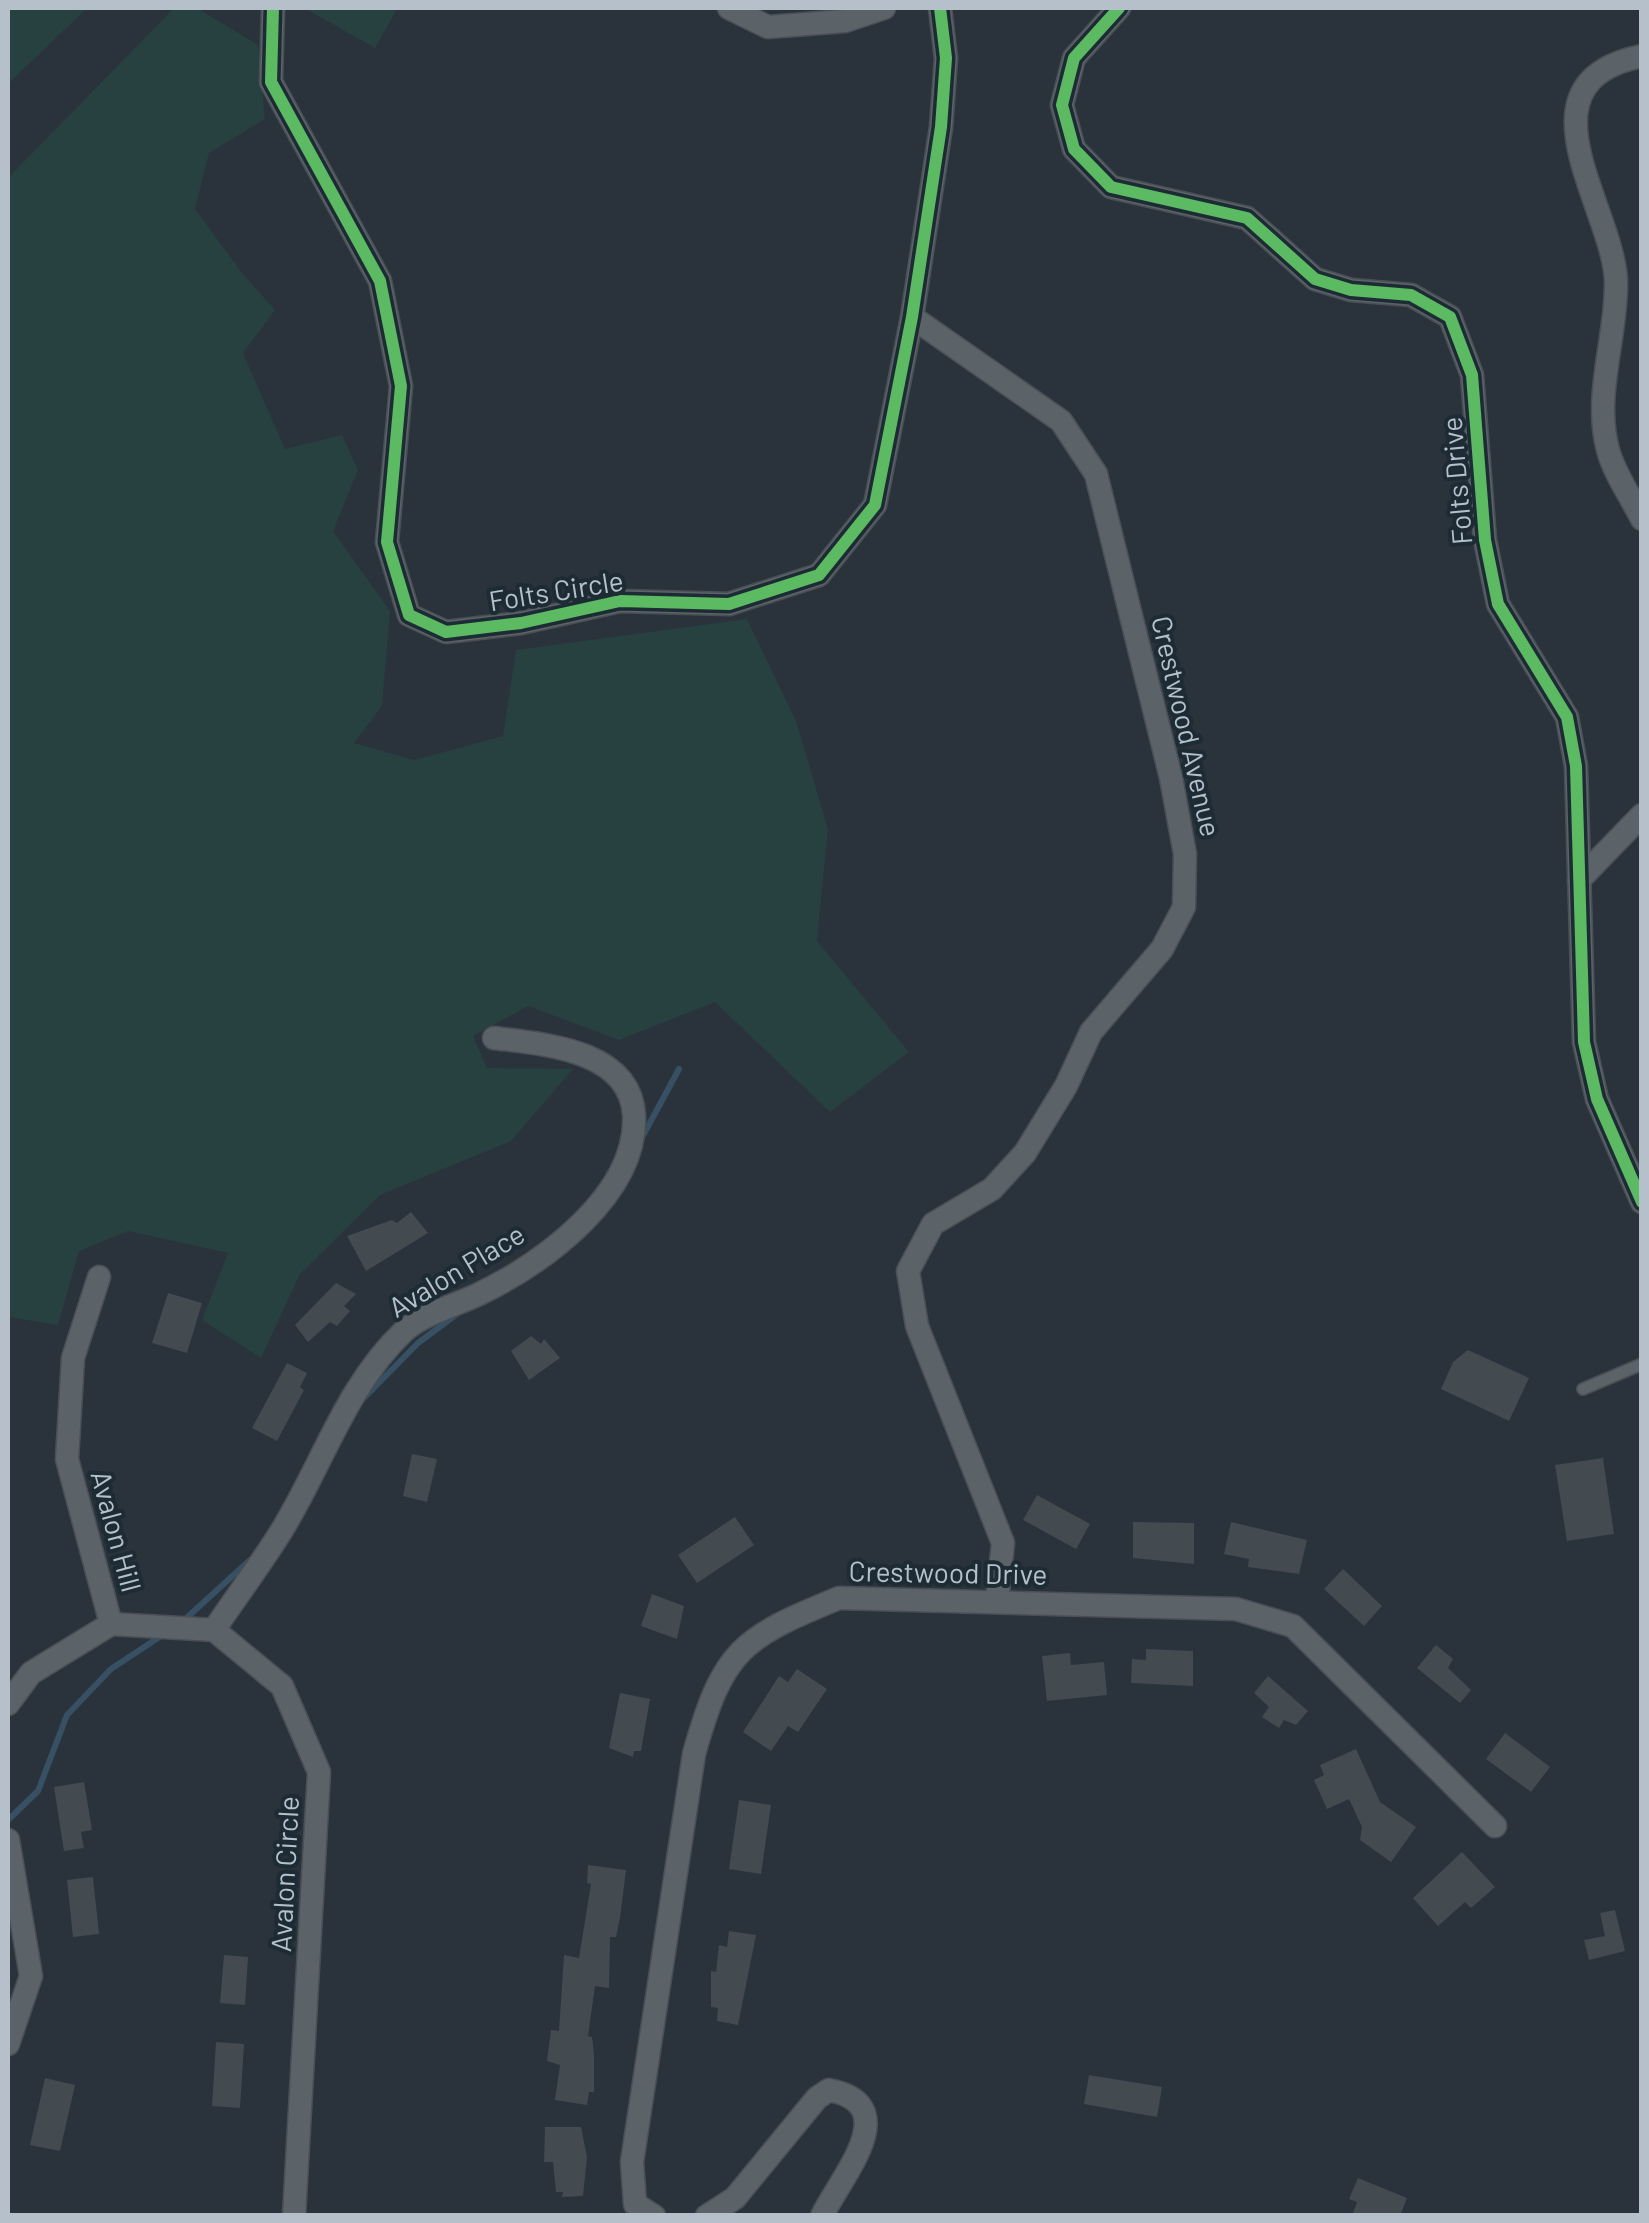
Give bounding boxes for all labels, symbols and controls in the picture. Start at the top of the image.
street label: Folts Drive [1433,416,1479,546]
street label: Folts Circle [486,563,626,617]
street label: Crestwood Avenue [1145,612,1229,840]
street label: Avalon Place [382,1216,530,1324]
street label: Avalon Hill [85,1467,149,1595]
street label: Crestwood Drive [848,1553,1048,1591]
street label: Avalon Circle [263,1795,305,1953]

